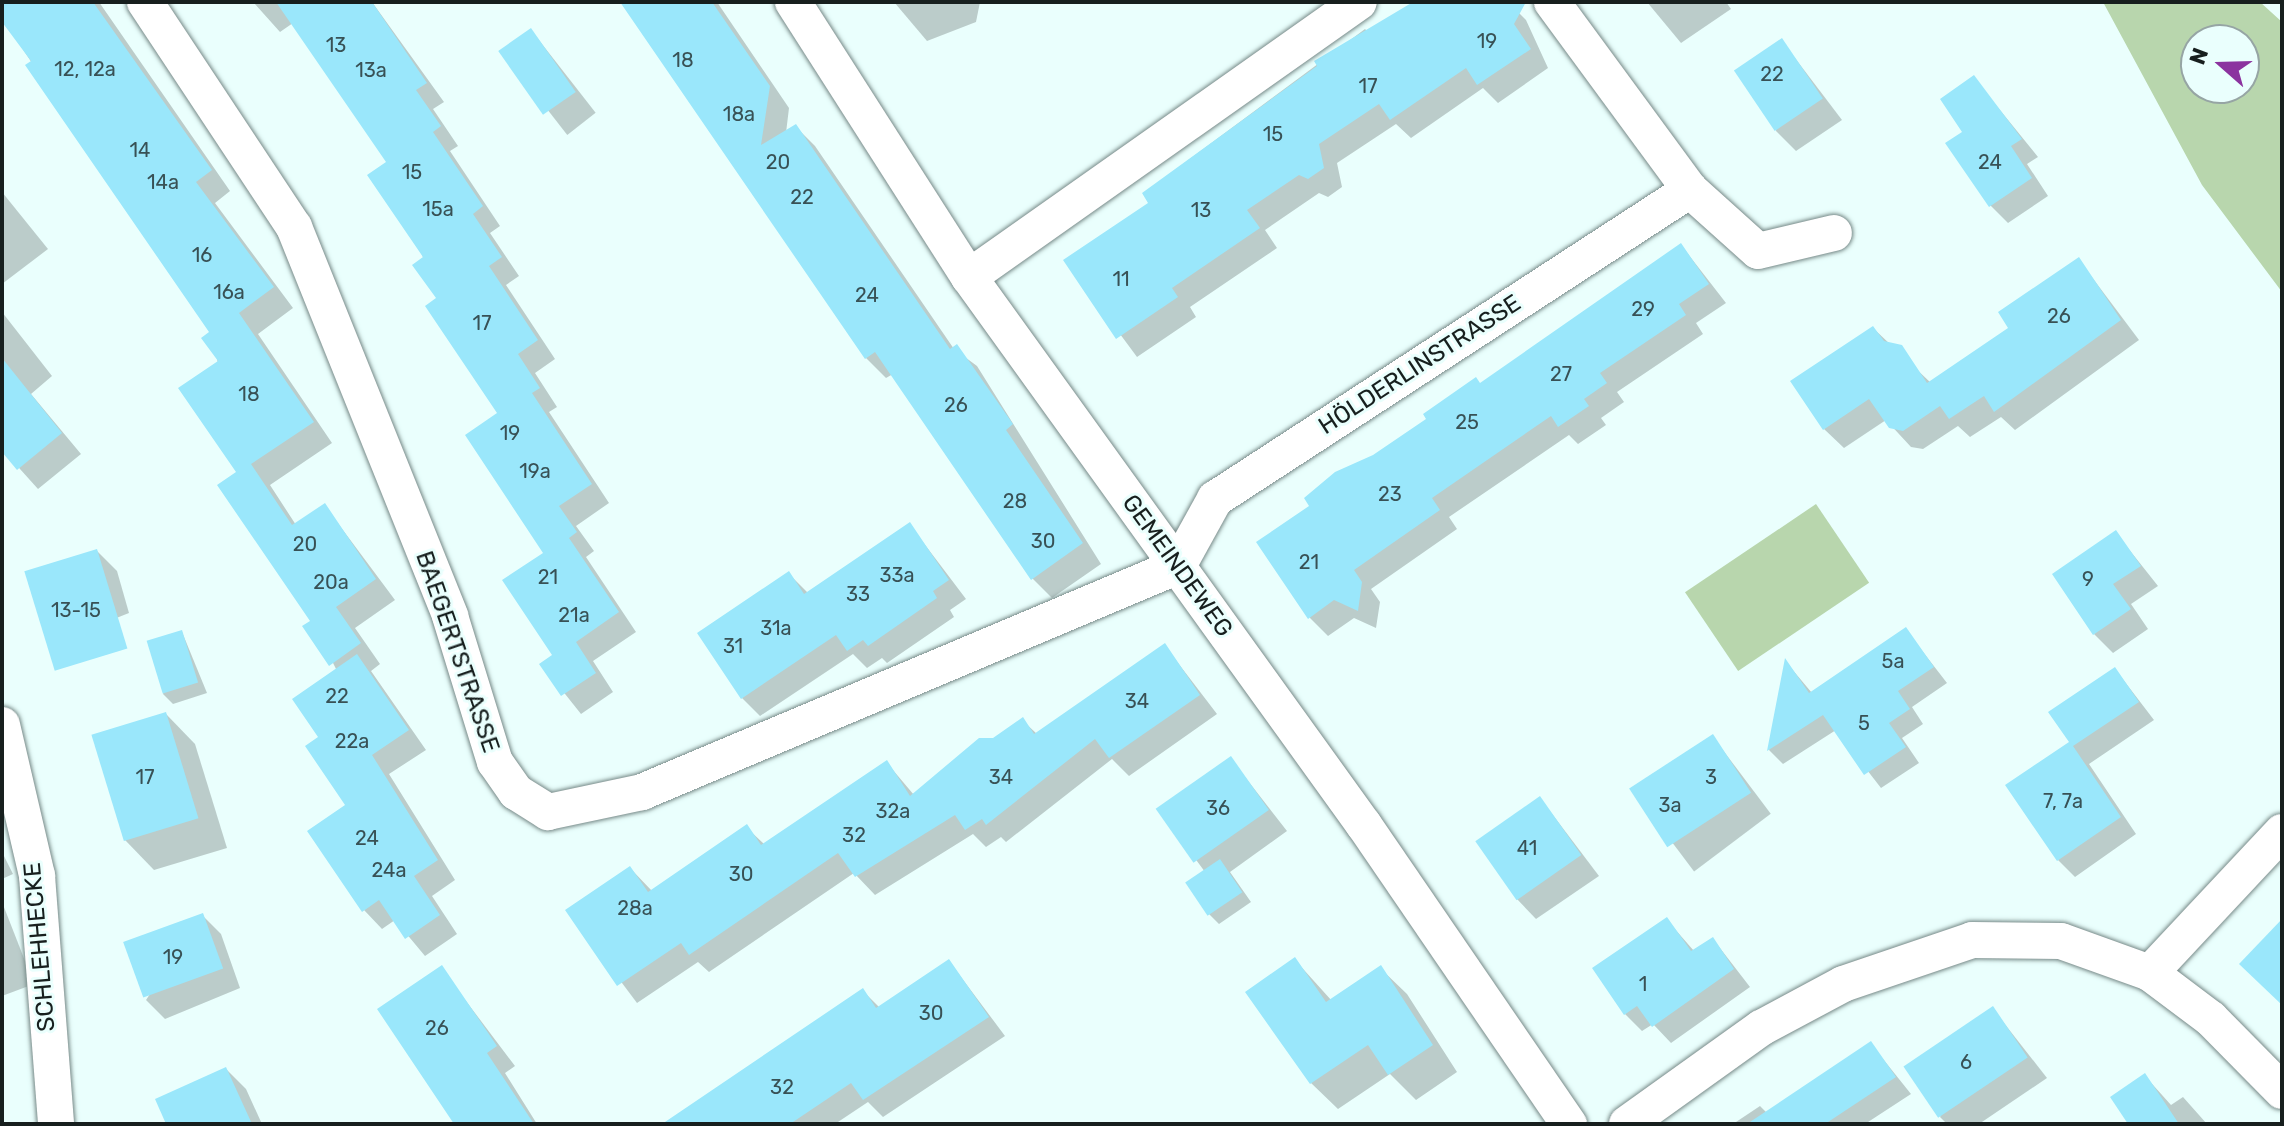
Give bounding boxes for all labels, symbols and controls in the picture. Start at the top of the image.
north arrow [2180,24,2260,104]
house number: 19 [1477,29,1497,53]
house number: 13 [326,33,346,57]
text: N [2183,44,2214,68]
house number: 18 [672,48,694,72]
house number: 12, 12a [54,57,116,81]
house number: 13a [355,58,387,82]
house number: 22 [1760,62,1784,86]
house number: 17 [1359,74,1377,98]
house number: 18a [723,102,755,126]
house number: 15 [1263,122,1283,146]
house number: 14 [130,138,150,162]
house number: 20 [766,150,790,174]
house number: 24 [1978,150,2002,174]
house number: 15 [402,160,422,184]
house number: 14a [147,170,179,194]
house number: 22 [790,185,814,209]
house number: 15a [422,197,454,221]
house number: 13 [1191,198,1211,222]
house number: 16 [192,243,212,267]
house number: 11 [1112,267,1130,291]
house number: 16a [213,280,245,304]
house number: 24 [855,283,879,307]
street label: HÖLDERLINSTRASSE [1314,289,1526,441]
house number: 29 [1631,297,1655,321]
house number: 26 [2047,304,2071,328]
house number: 17 [473,311,491,335]
house number: 27 [1550,362,1572,386]
house number: 18 [238,382,260,406]
house number: 26 [944,393,968,417]
house number: 25 [1455,410,1479,434]
house number: 19 [500,421,520,445]
house number: 19a [519,459,551,483]
house number: 23 [1378,482,1402,506]
house number: 28 [1003,489,1027,513]
street label: GEMEINDEWEG [1116,489,1238,643]
house number: 30 [1031,529,1055,553]
house number: 20 [293,532,317,556]
street label: BAEGERTSTRASSE [409,548,505,756]
house number: 21 [1299,550,1319,574]
house number: 33a [879,563,915,587]
house number: 21 [538,565,558,589]
house number: 9 [2082,567,2094,591]
house number: 20a [313,570,349,594]
house number: 33 [846,582,870,606]
house number: 13-15 [51,598,101,622]
house number: 21a [558,603,590,627]
house number: 31a [760,616,792,640]
house number: 31 [723,634,743,658]
house number: 5a [1882,649,1904,673]
house number: 22 [325,684,349,708]
house number: 34 [1125,689,1149,713]
house number: 5 [1858,711,1870,735]
house number: 22a [335,729,369,753]
house number: 17 [136,765,154,789]
house number: 34 [989,765,1013,789]
house number: 3 [1705,765,1717,789]
house number: 7, 7a [2043,789,2083,813]
house number: 3a [1658,793,1682,817]
house number: 36 [1206,796,1230,820]
house number: 32a [876,799,910,823]
house number: 32 [842,823,866,847]
house number: 24 [355,826,379,850]
house number: 41 [1517,836,1537,860]
house number: 24a [371,858,407,882]
street label: SCHLEHHECKE [18,861,62,1033]
house number: 30 [729,862,753,886]
house number: 28a [617,896,653,920]
house number: 19 [163,945,183,969]
house number: 1 [1639,972,1647,996]
house number: 30 [919,1001,943,1025]
house number: 26 [425,1016,449,1040]
house number: 6 [1960,1050,1972,1074]
house number: 32 [770,1075,794,1099]

